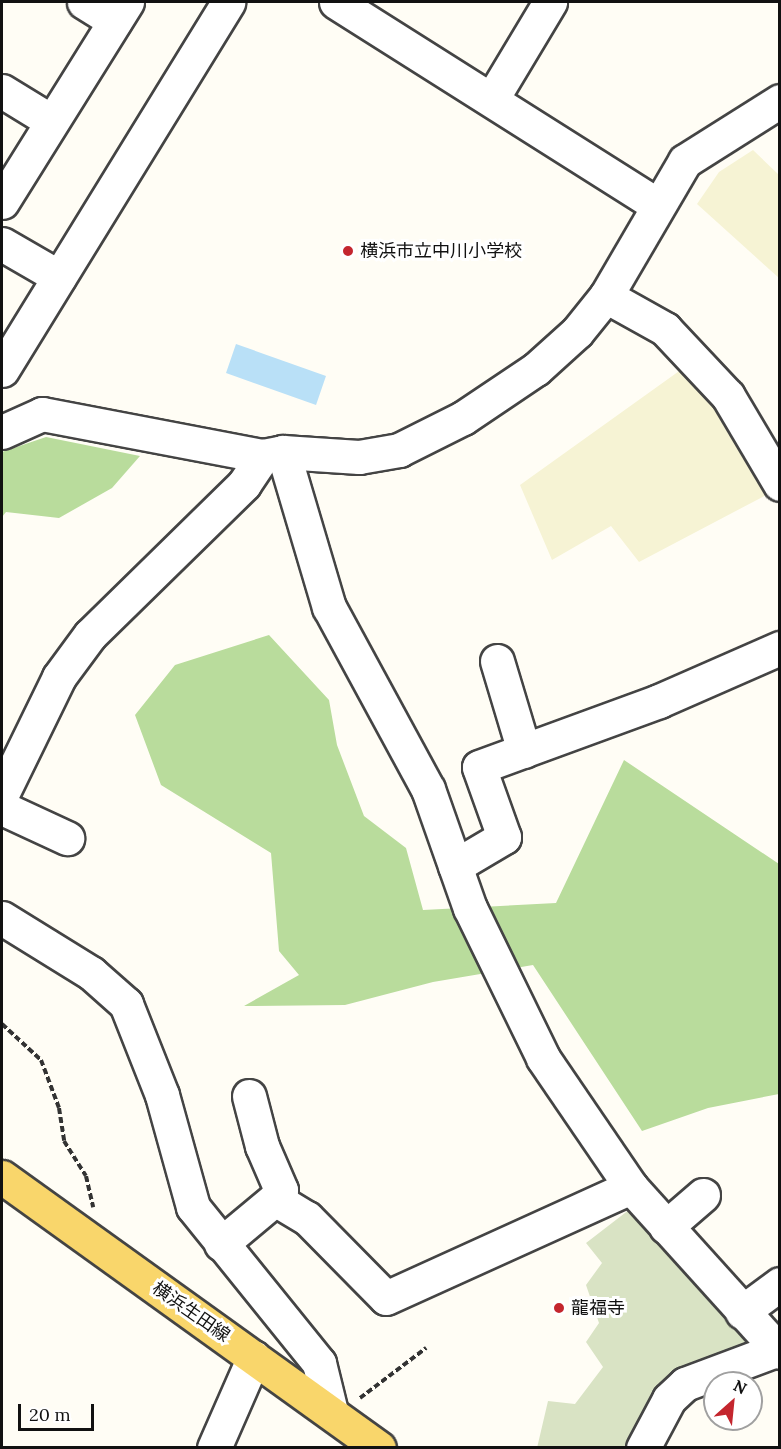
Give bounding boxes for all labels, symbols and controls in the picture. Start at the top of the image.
place label: 横浜市立中川小学校 [360,240,522,262]
marker: 横浜市立中川小学校 [341,244,355,258]
street label: 横浜生田線 [148,1277,234,1347]
place label: 龍福寺 [571,1297,625,1319]
marker: 龍福寺 [552,1301,566,1315]
north arrow [703,1371,763,1431]
text: N [730,1375,750,1398]
scale bar [21,1392,98,1430]
text: 20 m [29,1403,71,1426]

